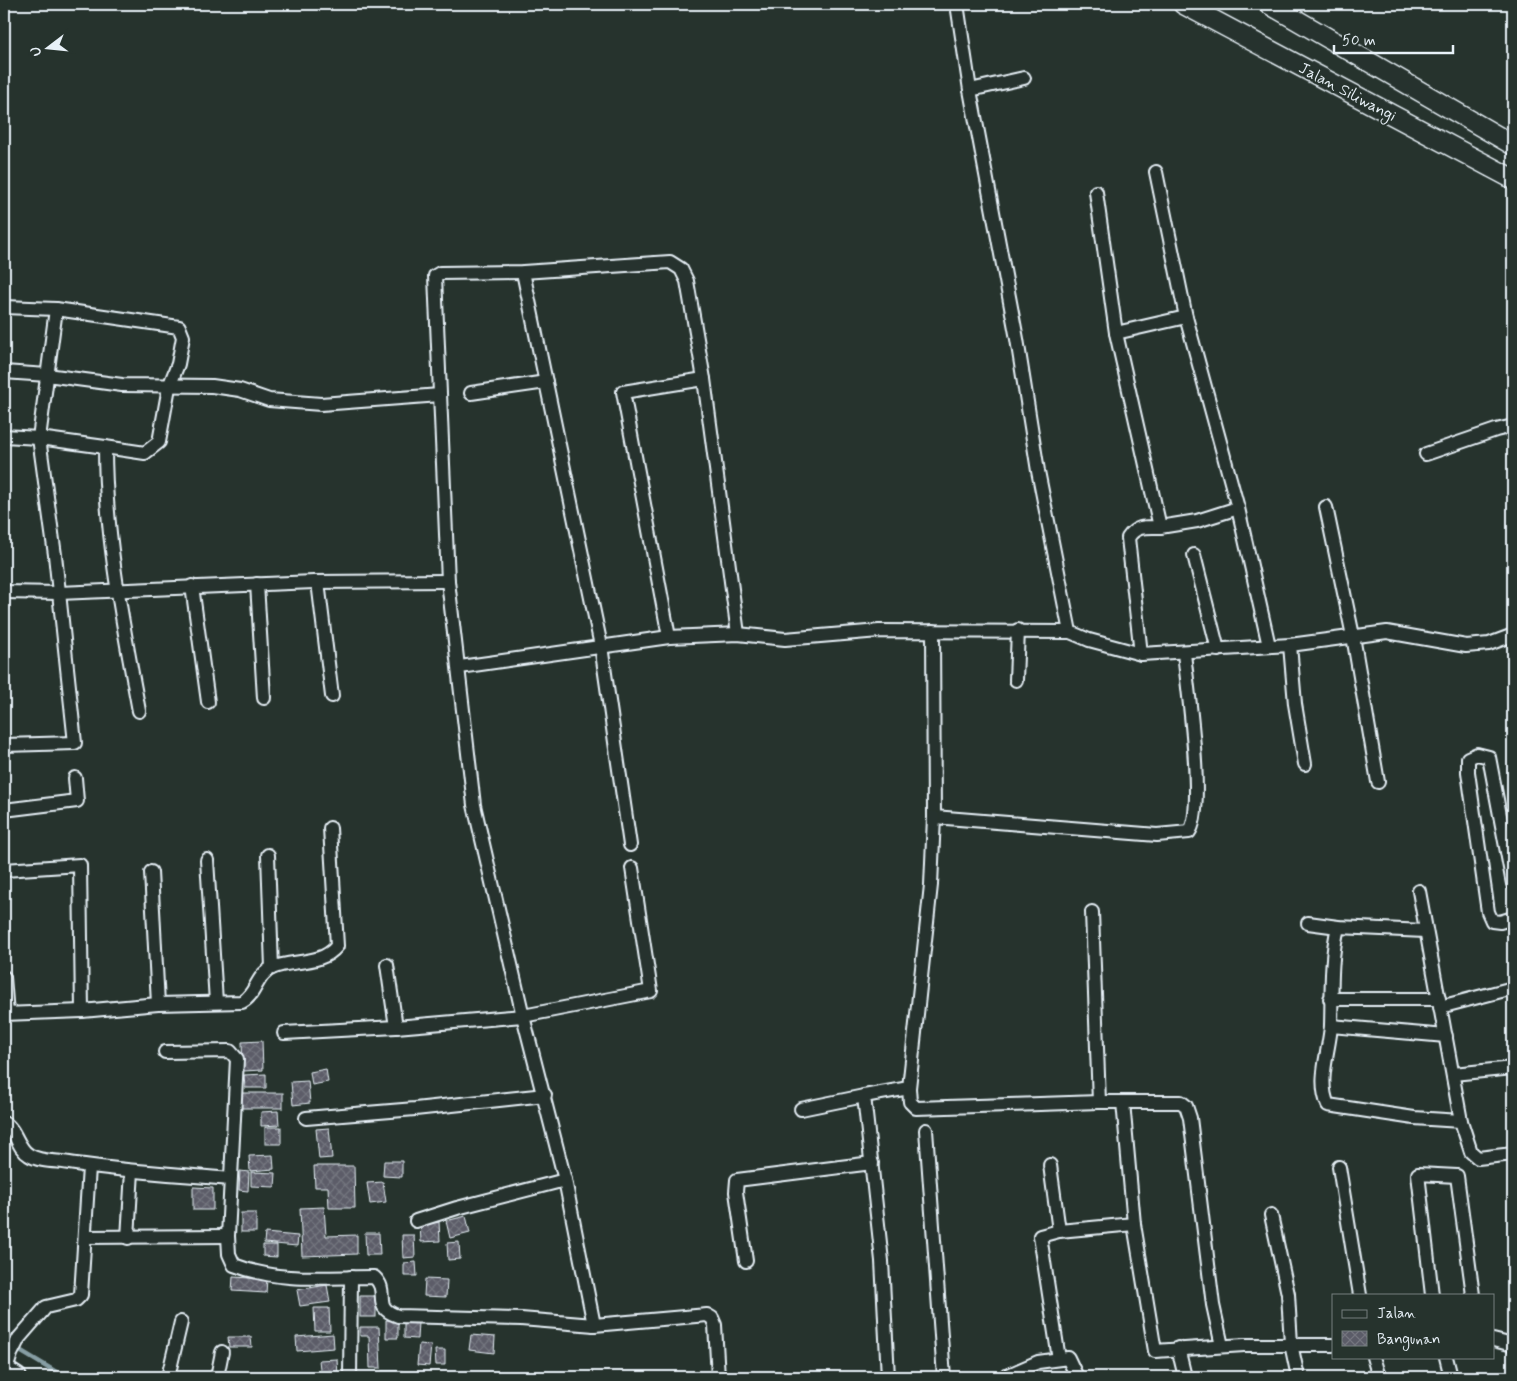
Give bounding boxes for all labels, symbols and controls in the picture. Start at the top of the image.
north arrow [22,22,72,72]
scale bar [1334,22,1453,54]
text: 50 m [1342,31,1376,51]
text: U [27,44,46,58]
street label: Jalan Siliwangi [1294,58,1400,128]
legend [1332,1294,1494,1358]
text: Jalan [1377,1304,1416,1324]
text: Bangunan [1377,1330,1440,1351]

